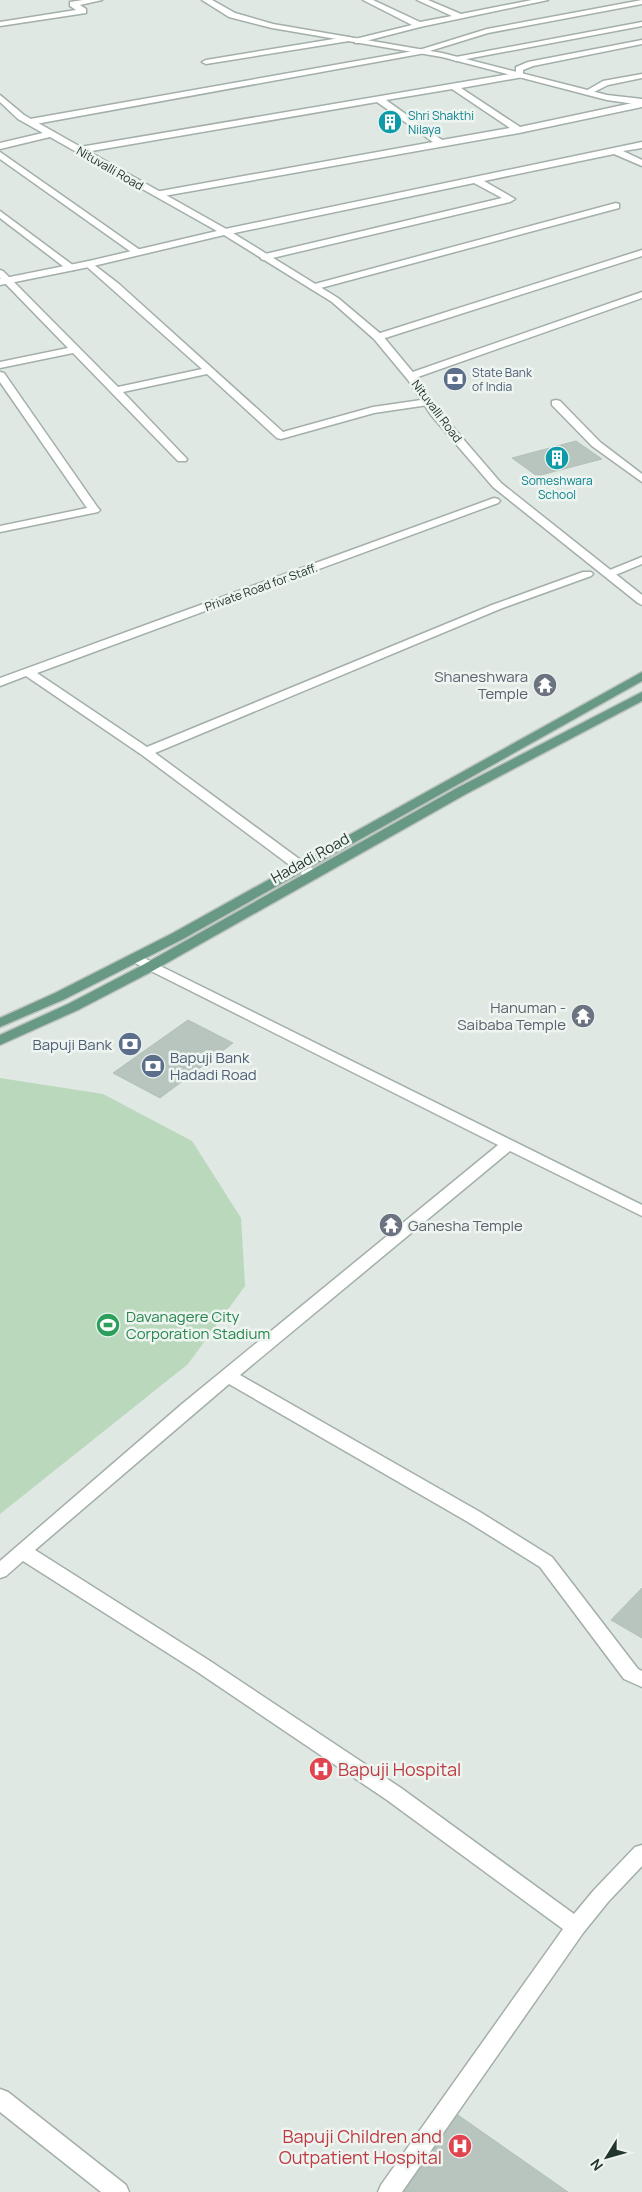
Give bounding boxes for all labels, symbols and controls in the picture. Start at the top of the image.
place label: Shri Shakthi Nilaya [408,107,474,138]
building icon: Shri Shakthi Nilaya [377,109,403,135]
street label: Nituvalli Road [73,142,147,194]
place label: State Bank of India [472,364,533,395]
bank icon: State Bank of India [442,366,468,392]
street label: Nituvalli Road [408,376,466,446]
building icon: Someshwara School [544,445,570,471]
place label: Someshwara School [521,472,593,503]
street label: Private Road for Staff. [202,559,320,615]
place label: Shaneshwara Temple [434,666,528,704]
temple icon: Shaneshwara Temple [532,672,558,698]
street label: Hadadi Road [267,828,353,888]
place label: Hanuman - Saibaba Temple [457,997,566,1035]
temple icon: Hanuman - Saibaba Temple [570,1003,596,1029]
bank icon: Bapuji Bank [117,1031,143,1057]
place label: Bapuji Bank [33,1034,113,1055]
place label: Bapuji Bank Hadadi Road [170,1047,257,1085]
bank icon: Bapuji Bank Hadadi Road [140,1053,166,1079]
temple icon: Ganesha Temple [378,1212,404,1238]
place label: Ganesha Temple [408,1215,523,1236]
place label: Davanagere City Corporation Stadium [126,1306,270,1344]
sports icon: Davanagere City Corporation Stadium [95,1312,121,1338]
hospital icon: Bapuji Hospital [308,1756,334,1782]
place label: Bapuji Hospital [338,1757,461,1781]
place label: Bapuji Children and Outpatient Hospital [279,2124,442,2169]
north arrow [582,2132,632,2182]
hospital icon: Bapuji Children and Outpatient Hospital [447,2133,473,2159]
text: N [586,2155,607,2175]

